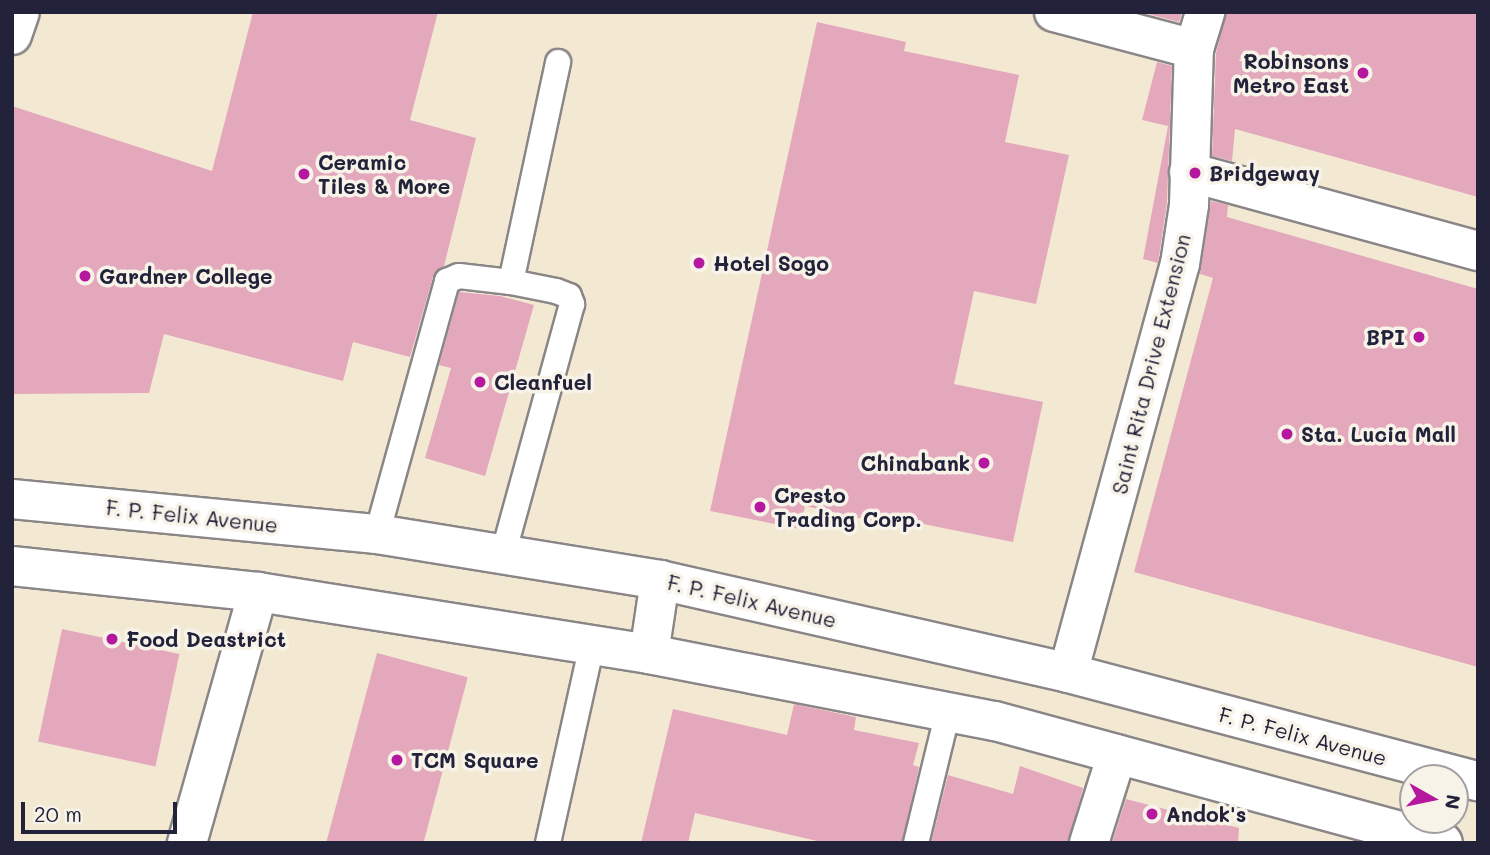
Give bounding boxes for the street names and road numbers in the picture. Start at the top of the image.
street label: Saint Rita Drive Extension [1106,231,1196,497]
street label: F. P. Felix Avenue [105,494,279,538]
street label: F. P. Felix Avenue [665,569,839,633]
street label: F. P. Felix Avenue [1216,701,1390,771]

